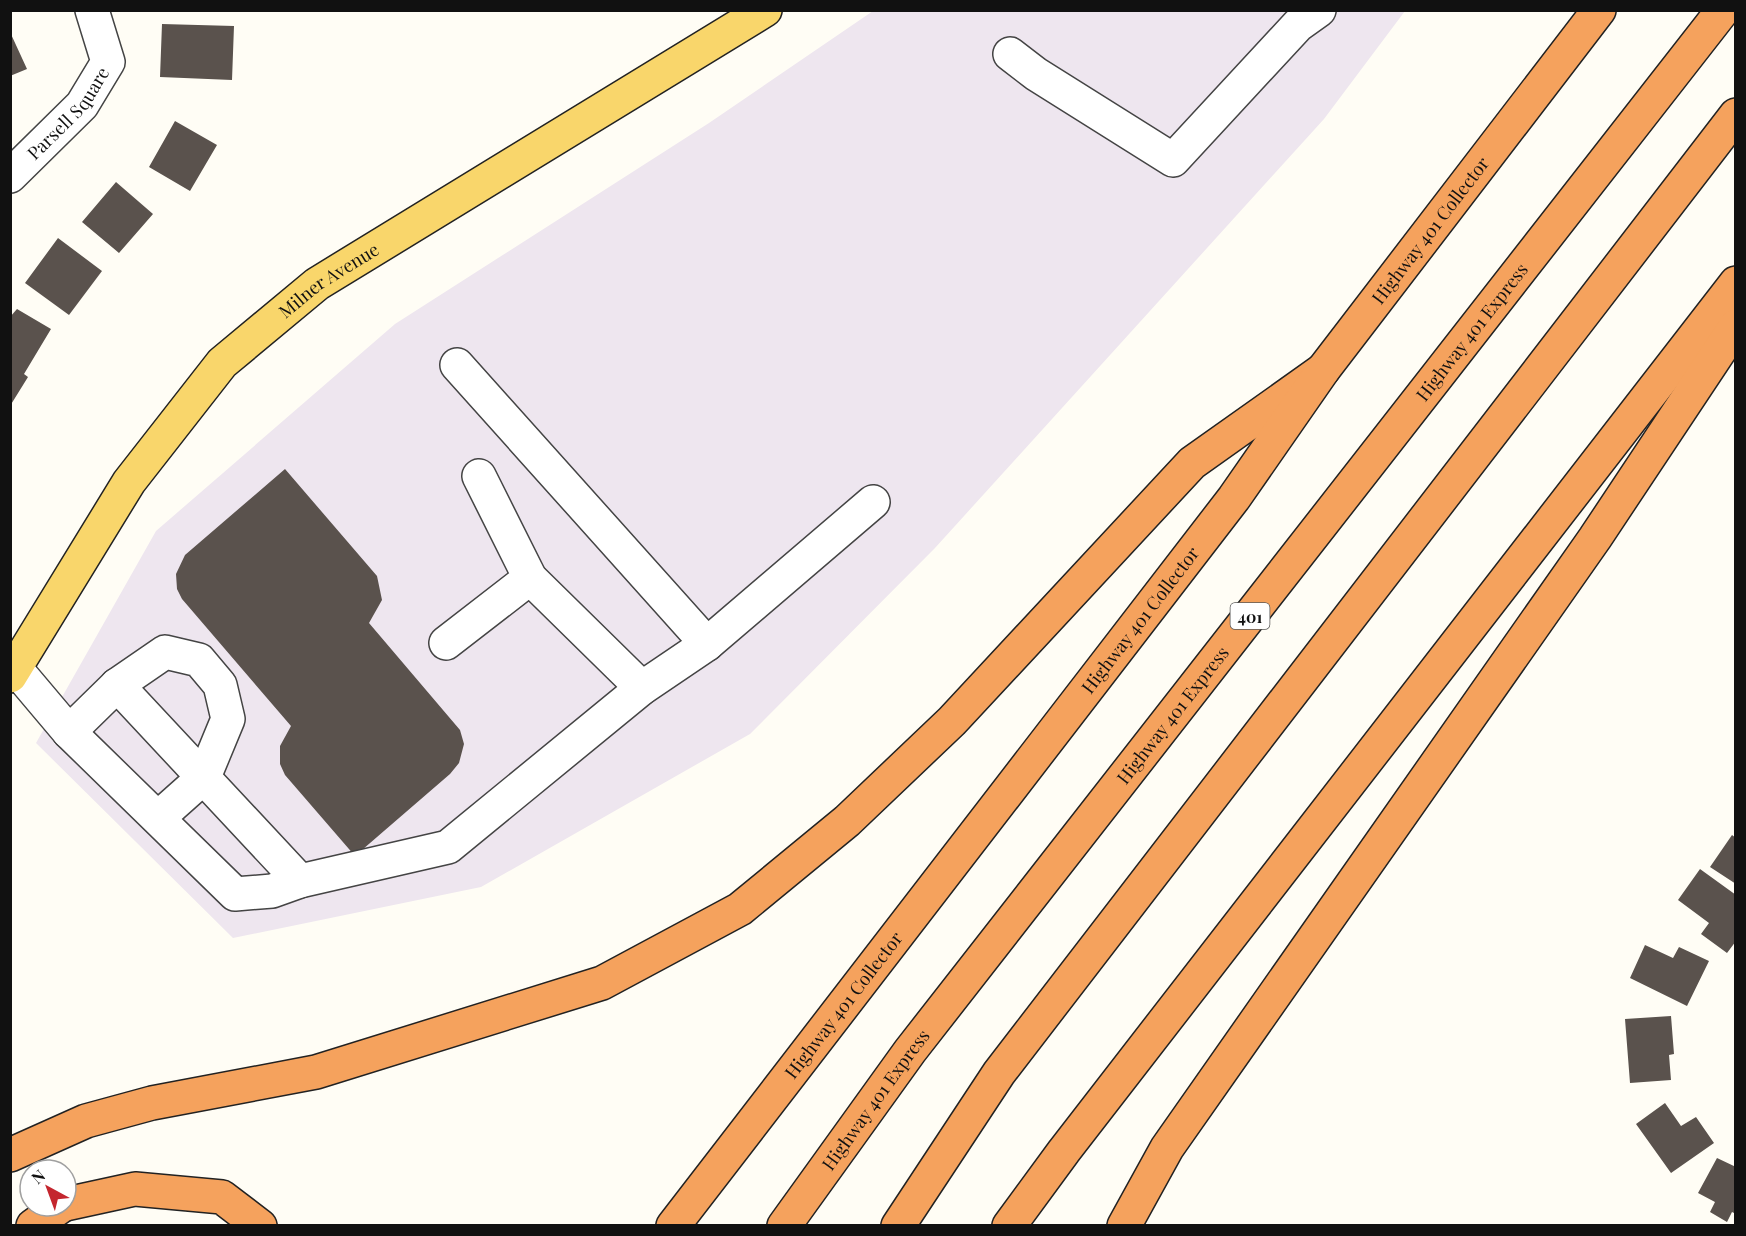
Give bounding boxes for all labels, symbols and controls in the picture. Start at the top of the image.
street label: Parsell Square [22,62,114,165]
street label: Highway 401 Collector [1366,152,1494,309]
street label: Milner Avenue [273,237,383,323]
street label: Highway 401 Express [1410,258,1533,406]
street label: Highway 401 Collector [1076,542,1204,698]
road number: 401 [1230,603,1270,629]
street label: Highway 401 Express [1111,641,1234,789]
street label: Highway 401 Collector [779,927,908,1083]
street label: Highway 401 Express [816,1024,935,1175]
north arrow [18,1158,78,1218]
text: N [27,1164,49,1188]

